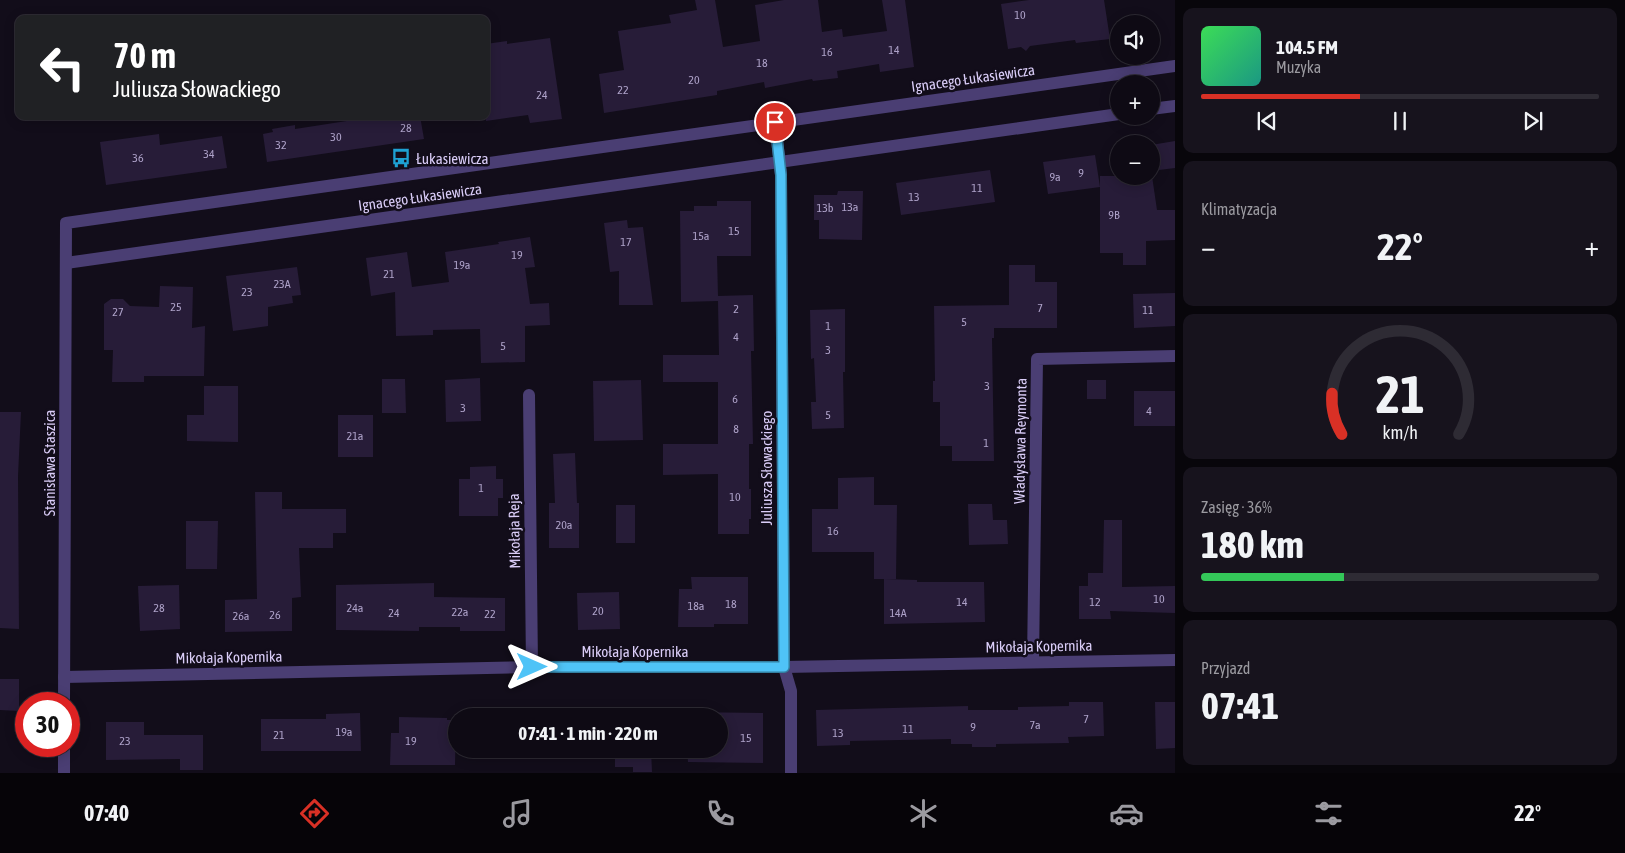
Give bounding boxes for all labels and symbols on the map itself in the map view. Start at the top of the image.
house number: 10 [1014,8,1026,22]
house number: 14 [888,43,900,57]
house number: 16 [821,45,833,59]
house number: 18 [756,56,768,70]
street label: Ignacego Łukasiewicza [910,61,1036,95]
house number: 20 [688,73,700,87]
house number: 22 [617,83,629,97]
house number: 24 [536,88,548,102]
pin [754,101,796,143]
house number: 28 [400,121,412,135]
house number: 30 [330,130,342,144]
house number: 32 [275,138,287,152]
house number: 34 [203,147,215,161]
bus stop icon: Łukasiewicza [390,147,412,169]
place label: Łukasiewicza [416,150,488,167]
house number: 36 [132,151,144,165]
house number: 9 [1078,166,1084,180]
house number: 9a [1049,170,1061,184]
street label: Ignacego Łukasiewicza [357,180,483,214]
house number: 11 [971,181,983,195]
house number: 13 [908,190,920,204]
house number: 13a [842,200,858,214]
house number: 13b [817,201,834,215]
house number: 9B [1108,208,1120,222]
house number: 15 [728,224,740,238]
house number: 15a [693,229,709,243]
house number: 17 [620,235,632,249]
house number: 19 [511,248,523,262]
house number: 19a [454,258,470,272]
house number: 21 [383,267,395,281]
house number: 23A [273,277,291,291]
house number: 23 [241,285,253,299]
house number: 25 [170,300,182,314]
house number: 7 [1037,301,1043,315]
house number: 2 [733,302,739,316]
house number: 11 [1142,303,1154,317]
house number: 27 [112,305,124,319]
house number: 5 [961,315,967,329]
house number: 1 [825,319,831,333]
house number: 4 [733,330,739,344]
house number: 5 [500,339,506,353]
house number: 3 [825,343,831,357]
street label: Władysława Reymonta [1010,378,1030,504]
house number: 3 [984,379,990,393]
house number: 6 [732,392,738,406]
house number: 3 [460,401,466,415]
house number: 4 [1146,404,1152,418]
house number: 5 [825,408,831,422]
street label: Stanisława Staszica [41,410,58,516]
street label: Juliusza Słowackiego [758,411,775,525]
house number: 8 [733,422,739,436]
house number: 21a [347,429,363,443]
house number: 1 [983,436,989,450]
house number: 1 [478,481,484,495]
house number: 10 [729,490,741,504]
street label: Mikołaja Reja [505,493,523,569]
house number: 20a [556,518,572,532]
house number: 16 [827,524,839,538]
house number: 10 [1153,592,1165,606]
house number: 14 [956,595,968,609]
house number: 12 [1089,595,1101,609]
house number: 18 [725,597,737,611]
house number: 18a [688,599,704,613]
house number: 28 [153,601,165,615]
house number: 24a [347,601,363,615]
house number: 20 [592,604,604,618]
house number: 22a [452,605,468,619]
house number: 24 [388,606,400,620]
house number: 14A [889,606,907,620]
house number: 22 [484,607,496,621]
house number: 26 [269,608,281,622]
house number: 26a [233,609,249,623]
street label: Mikołaja Kopernika [985,637,1093,655]
position arrow [505,640,557,692]
street label: Mikołaja Kopernika [581,643,689,660]
street label: Mikołaja Kopernika [175,648,283,666]
speed limit sign: 30 [15,692,80,757]
house number: 7 [1083,712,1089,726]
house number: 7a [1029,718,1041,732]
house number: 9 [970,720,976,734]
house number: 11 [902,722,914,736]
house number: 19a [336,725,352,739]
house number: 13 [832,726,844,740]
house number: 21 [273,728,285,742]
house number: 15 [740,731,752,745]
house number: 23 [119,734,131,748]
house number: 19 [405,734,417,748]

